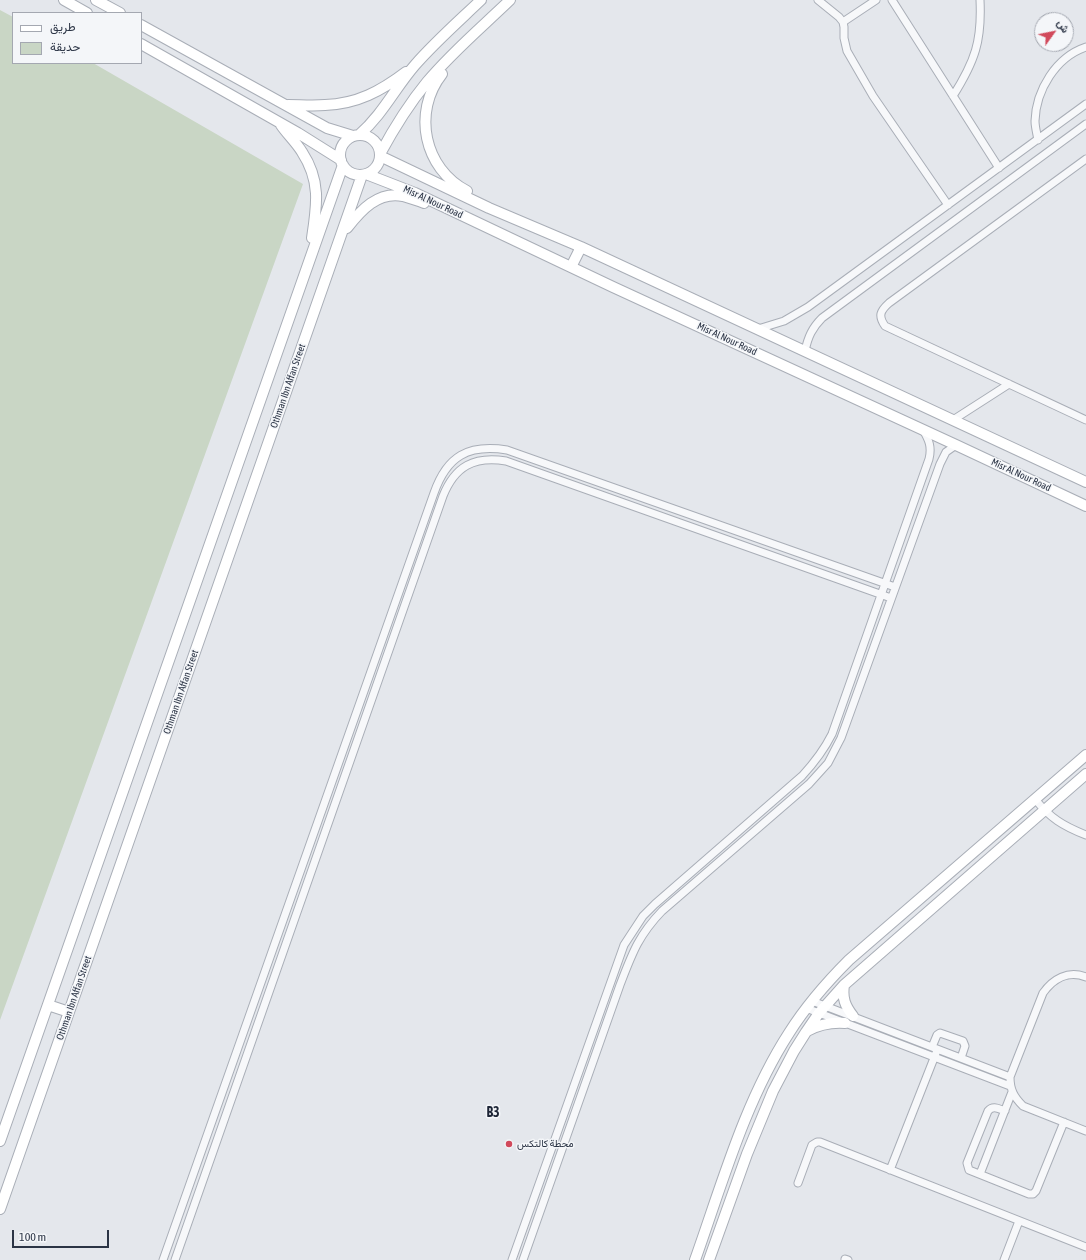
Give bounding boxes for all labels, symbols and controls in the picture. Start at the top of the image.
legend [12,12,142,64]
north arrow [1034,12,1074,52]
text: ش [1055,17,1072,35]
text: طريق [50,20,75,34]
text: حديقة [50,40,80,54]
street label: Misr Al Nour Road [401,183,465,221]
street label: Misr Al Nour Road [695,320,759,358]
street label: Othman Ibn Affan Street [268,342,308,430]
street label: Misr Al Nour Road [989,456,1053,494]
street label: Othman Ibn Affan Street [161,648,201,736]
street label: Othman Ibn Affan Street [54,954,94,1042]
district label: B3 [486,1105,500,1121]
place label: محطة كالتكس [517,1138,574,1150]
marker: محطة كالتكس [504,1139,514,1149]
scale bar [14,1222,111,1248]
text: 100 m [19,1230,46,1244]

